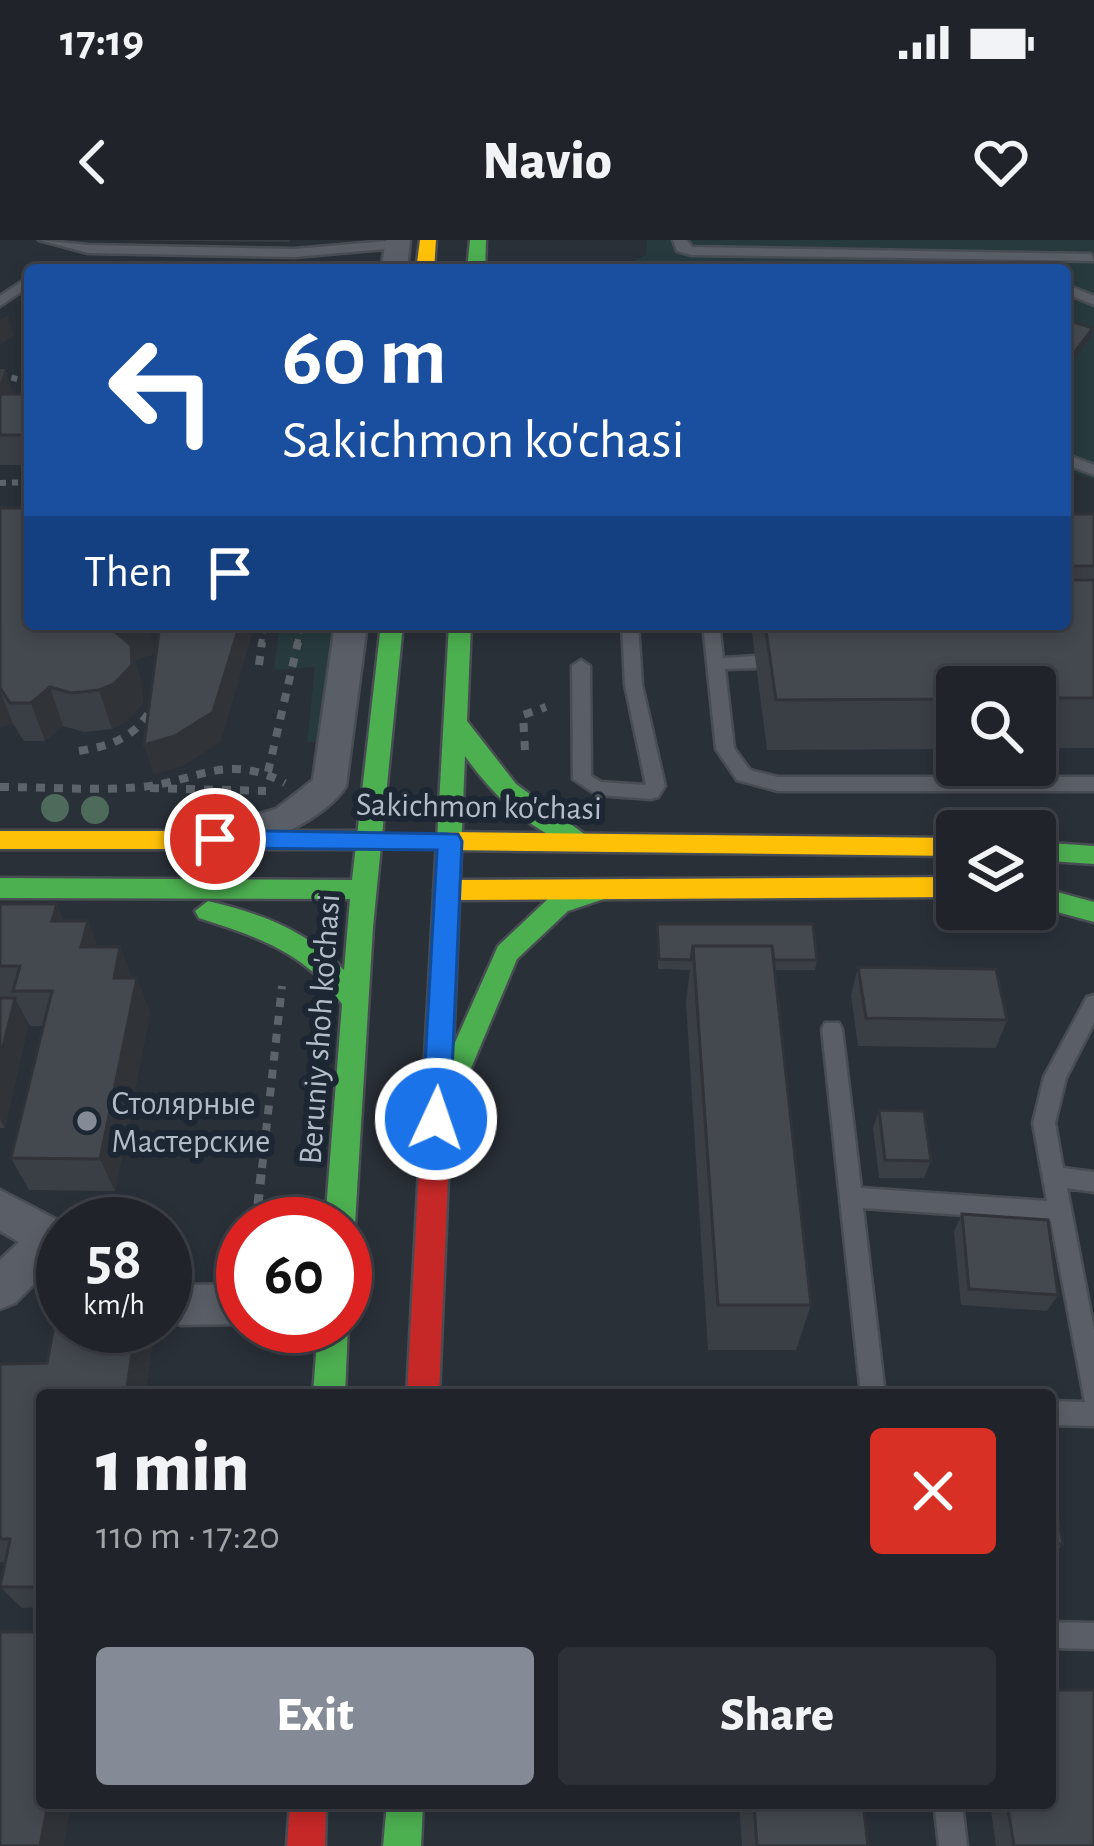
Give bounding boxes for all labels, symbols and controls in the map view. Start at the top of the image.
text: 17:19 [60,19,144,64]
icon: back [60,129,126,195]
icon: heart [968,129,1034,195]
text: Navio [482,135,612,189]
icon: left [84,312,240,468]
text: 60 m [282,316,447,400]
text: Sakichmon ko'chasi [282,414,685,468]
icon: arrive [197,540,263,606]
text: Then [84,550,173,595]
map controls [936,666,1056,930]
button: search [936,666,1056,786]
pin [164,788,266,890]
street label: Sakichmon ko'chasi [356,789,602,826]
icon: arrive [182,806,248,872]
button: layers [936,810,1056,930]
street label: Beruniy shoh ko'chasi [295,893,346,1165]
position arrow [373,1056,499,1182]
place label: Столярные Мастерские [111,1088,270,1159]
marker: Столярные Мастерские [74,1108,100,1134]
speed limit sign: 60 [216,1197,372,1353]
text: 58 [86,1230,142,1290]
text: km/h [83,1290,145,1320]
button: close [870,1428,996,1554]
text: 1 min [96,1432,249,1504]
text: 110 m · 17:20 [96,1517,280,1556]
button: Exit [96,1647,534,1785]
button: Share [558,1647,996,1785]

